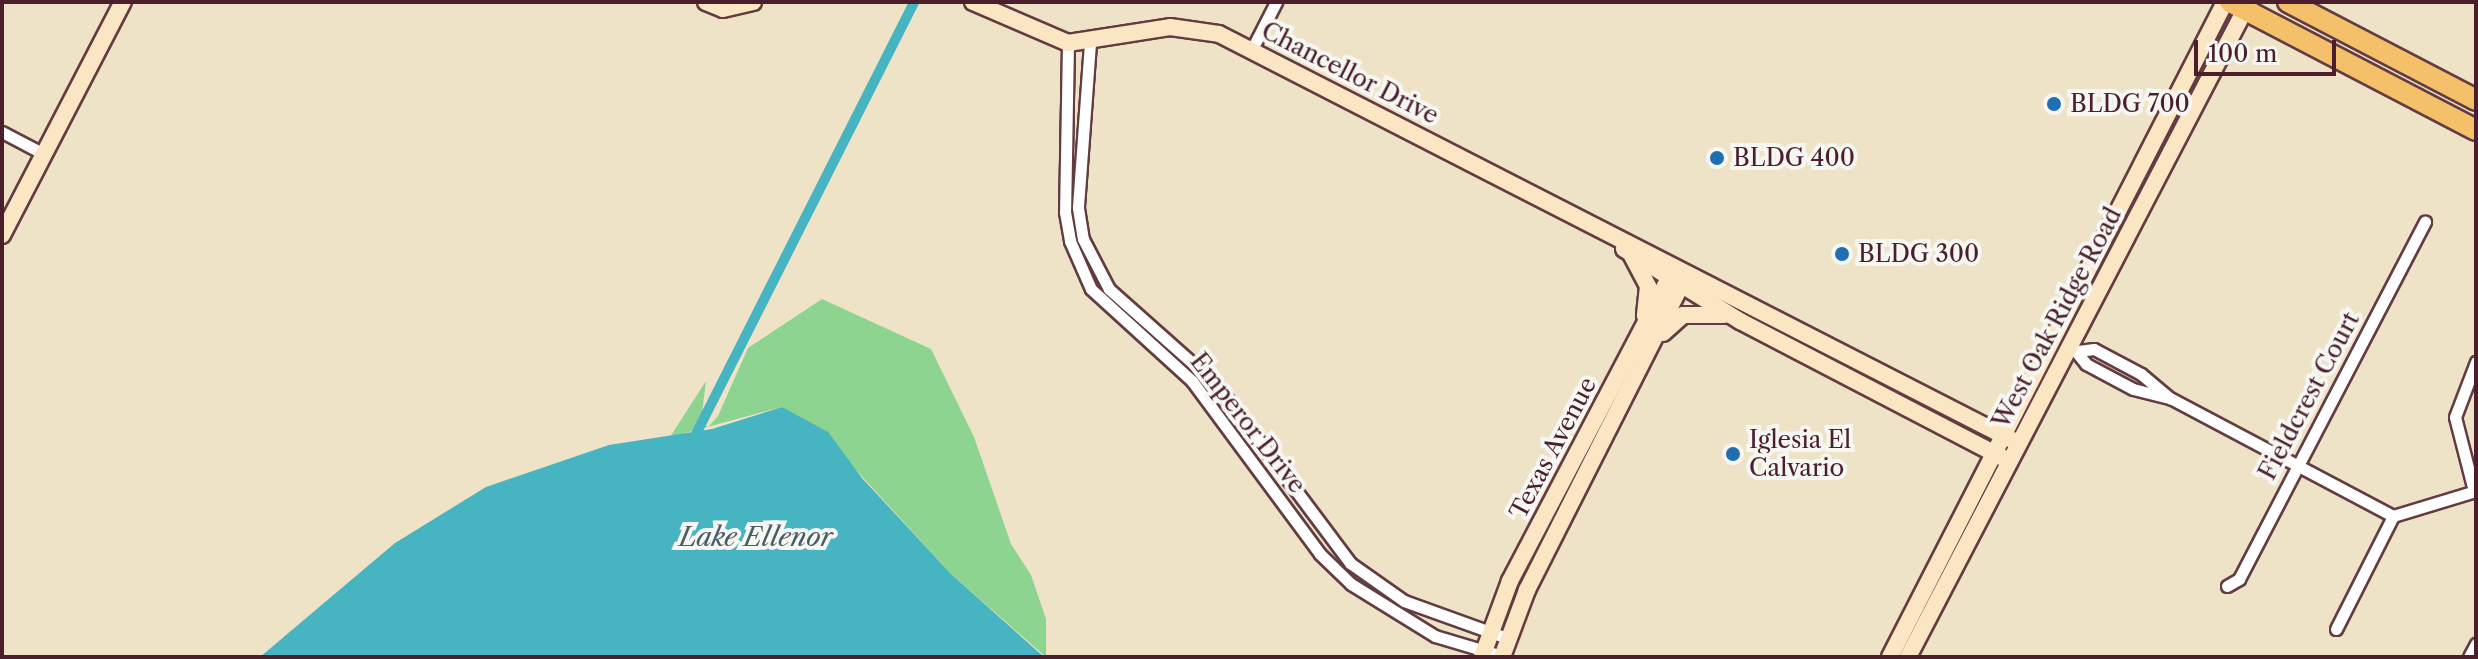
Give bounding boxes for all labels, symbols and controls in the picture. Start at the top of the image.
street label: Chancellor Drive [1257,16,1443,130]
scale bar [2198,24,2340,74]
text: 100 m [2208,39,2277,68]
place label: BLDG 700 [2070,90,2190,118]
marker: BLDG 700 [2045,95,2063,113]
place label: BLDG 400 [1733,144,1855,172]
marker: BLDG 400 [1708,149,1726,167]
street label: West Oak Ridge Road [1986,202,2128,434]
place label: BLDG 300 [1858,240,1979,268]
marker: BLDG 300 [1833,245,1851,263]
street label: Fieldcrest Court [2253,307,2365,485]
street label: Emperor Drive [1184,347,1312,499]
street label: Texas Avenue [1503,372,1603,524]
place label: Iglesia El Calvario [1749,426,1851,482]
marker: Iglesia El Calvario [1724,445,1742,463]
water label: Lake Ellenor [679,522,833,554]

